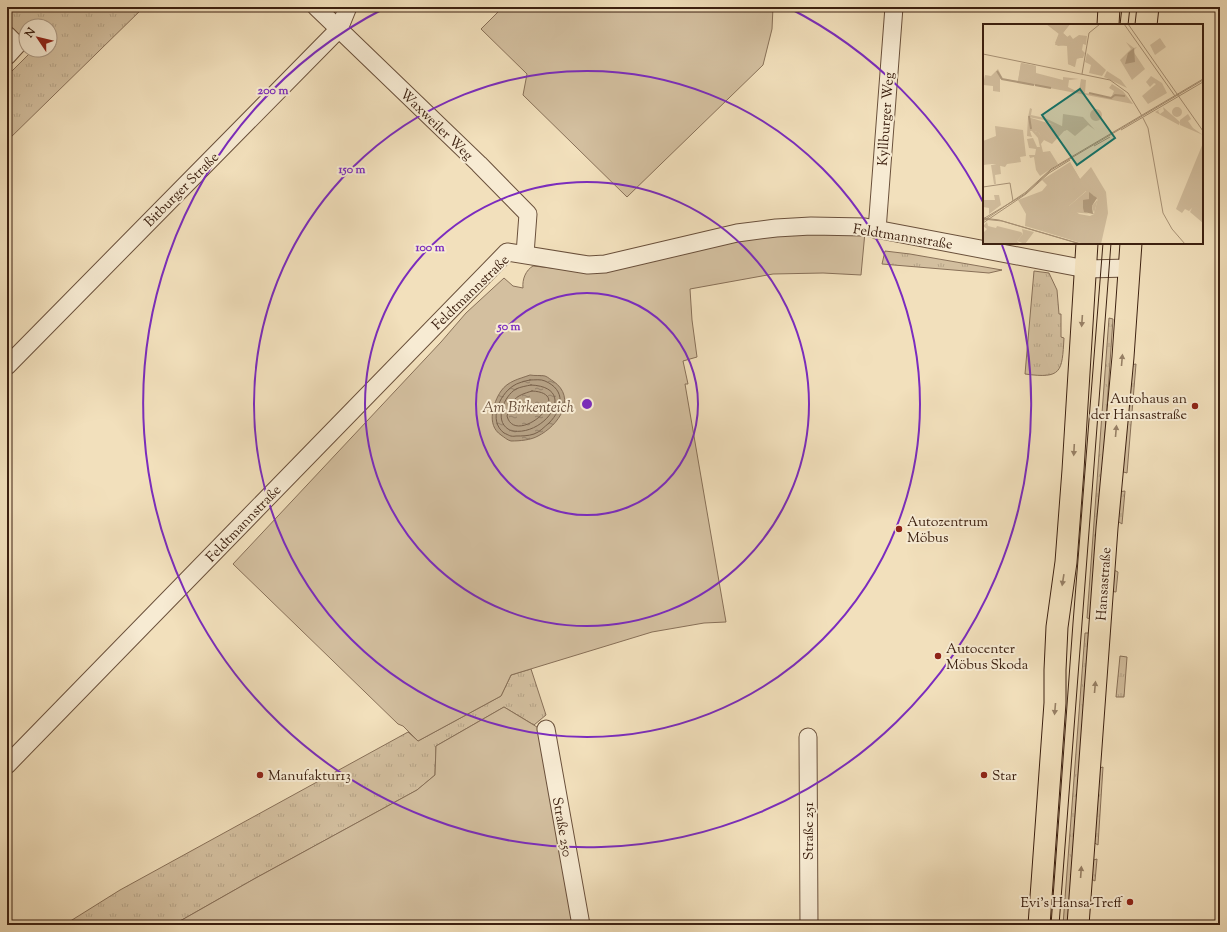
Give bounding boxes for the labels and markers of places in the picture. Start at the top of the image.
place label: Autohaus an der Hansastraße [1091,390,1187,426]
centre of rings [580,397,594,411]
marker: Autohaus an der Hansastraße [1190,401,1200,411]
place label: Autozentrum Möbus [907,513,988,549]
marker: Autozentrum Möbus [894,524,904,534]
place label: Autocenter Möbus Skoda [946,640,1029,676]
marker: Autocenter Möbus Skoda [933,651,943,661]
place label: Manufaktur13 [268,767,351,787]
place label: Star [992,767,1017,787]
marker: Manufaktur13 [255,770,265,780]
marker: Star [979,770,989,780]
place label: Evi's Hansa-Treff [1021,894,1123,914]
marker: Evi's Hansa-Treff [1125,897,1135,907]

